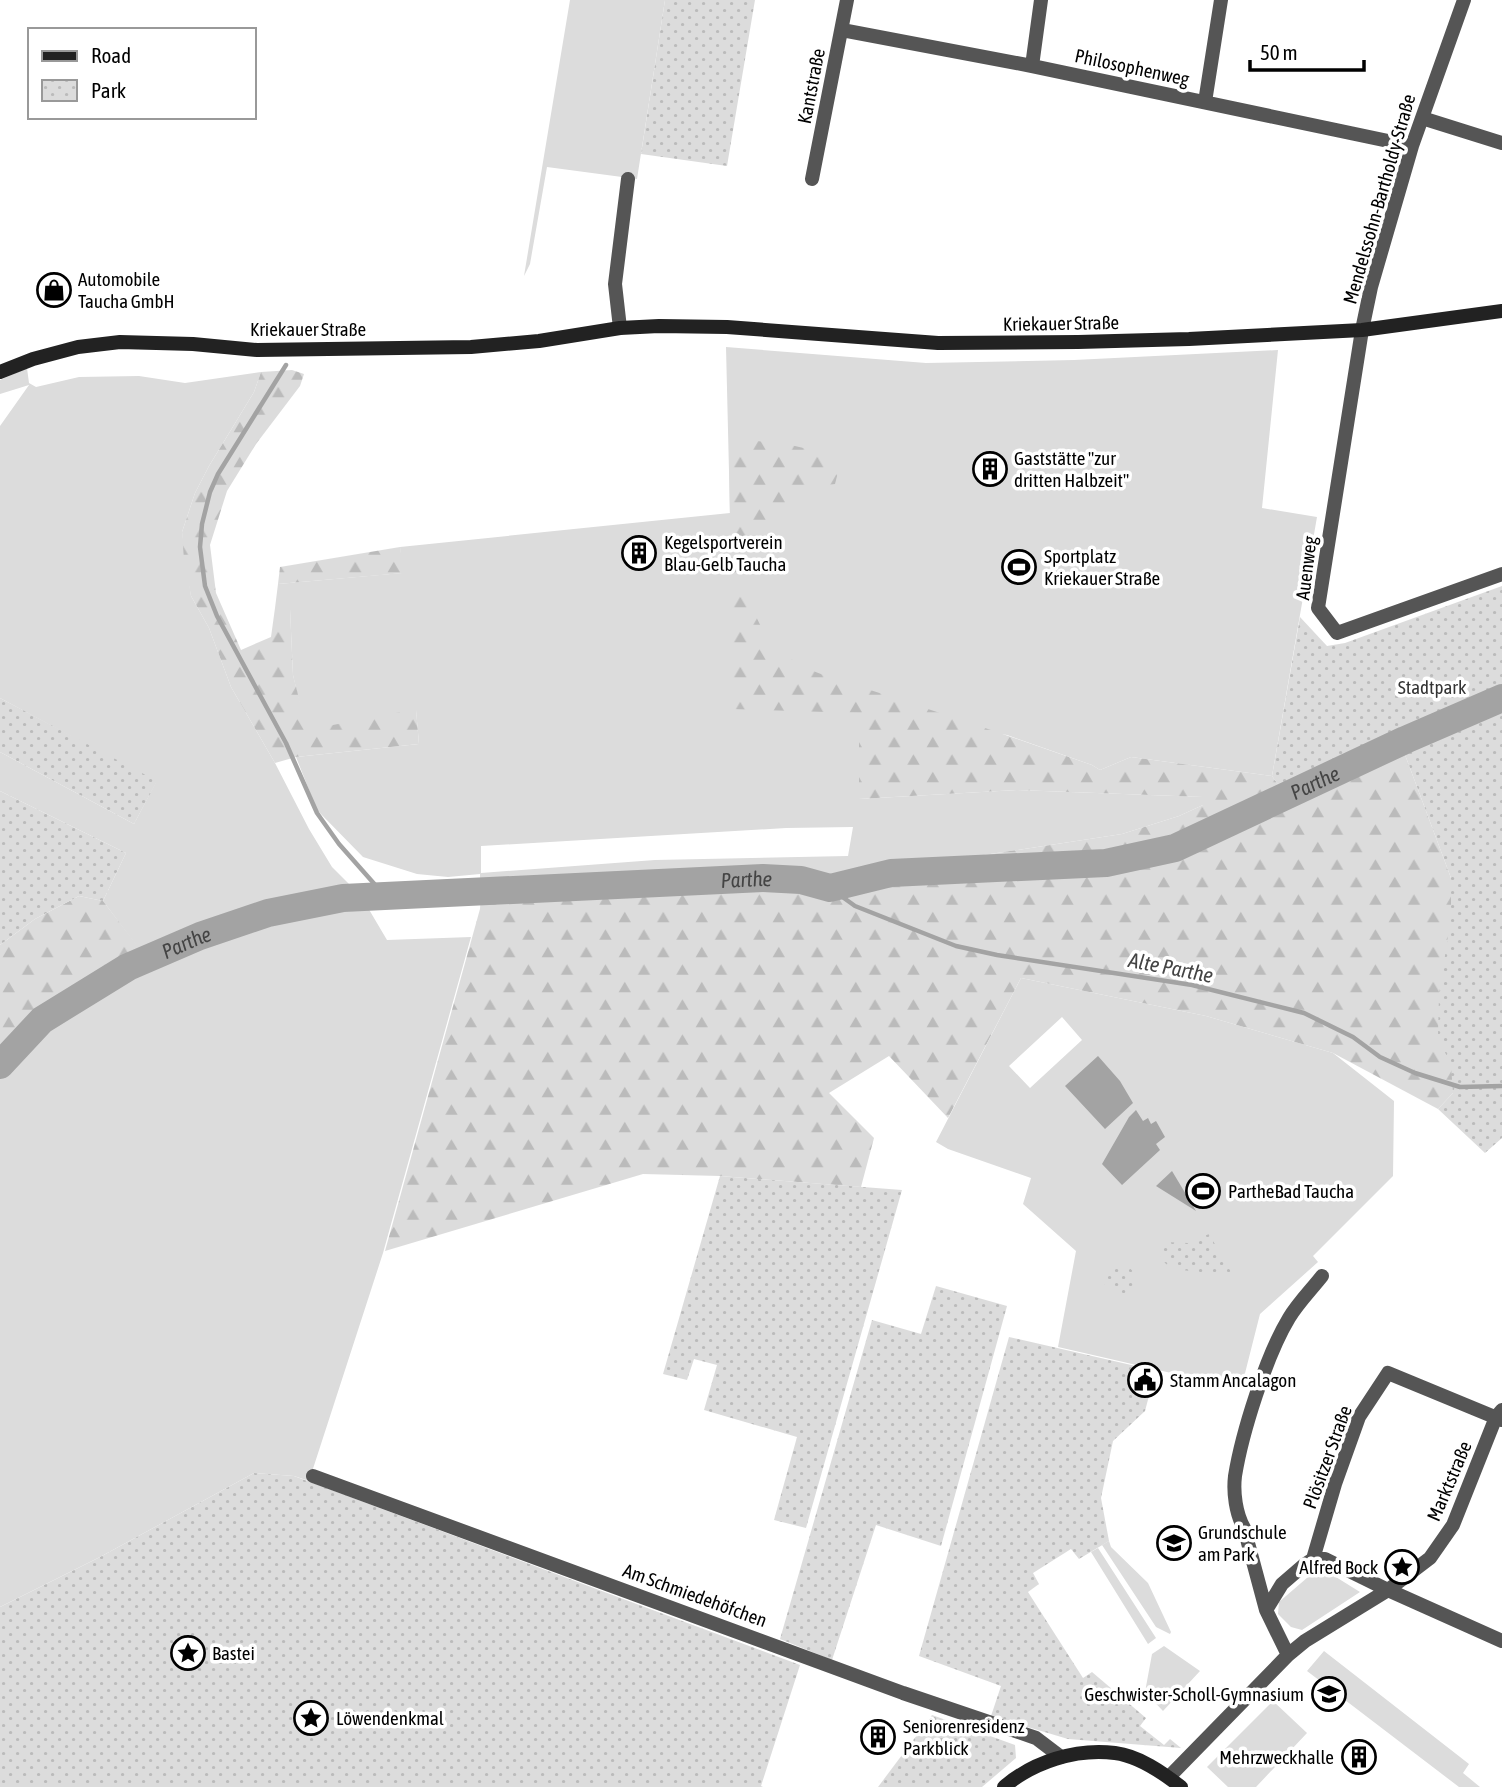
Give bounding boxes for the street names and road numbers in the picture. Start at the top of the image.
street label: Philosophenweg [1073,44,1192,90]
street label: Kantstraße [793,46,829,126]
street label: Mendelssohn-Bartholdy-Straße [1339,92,1419,306]
street label: Kriekauer Straße [1003,311,1119,335]
street label: Kriekauer Straße [250,318,366,340]
street label: Auenweg [1291,534,1321,601]
street label: Plösitzer Straße [1298,1402,1356,1512]
street label: Marktstraße [1422,1438,1476,1524]
street label: Am Schmiedehöfchen [620,1559,770,1631]

